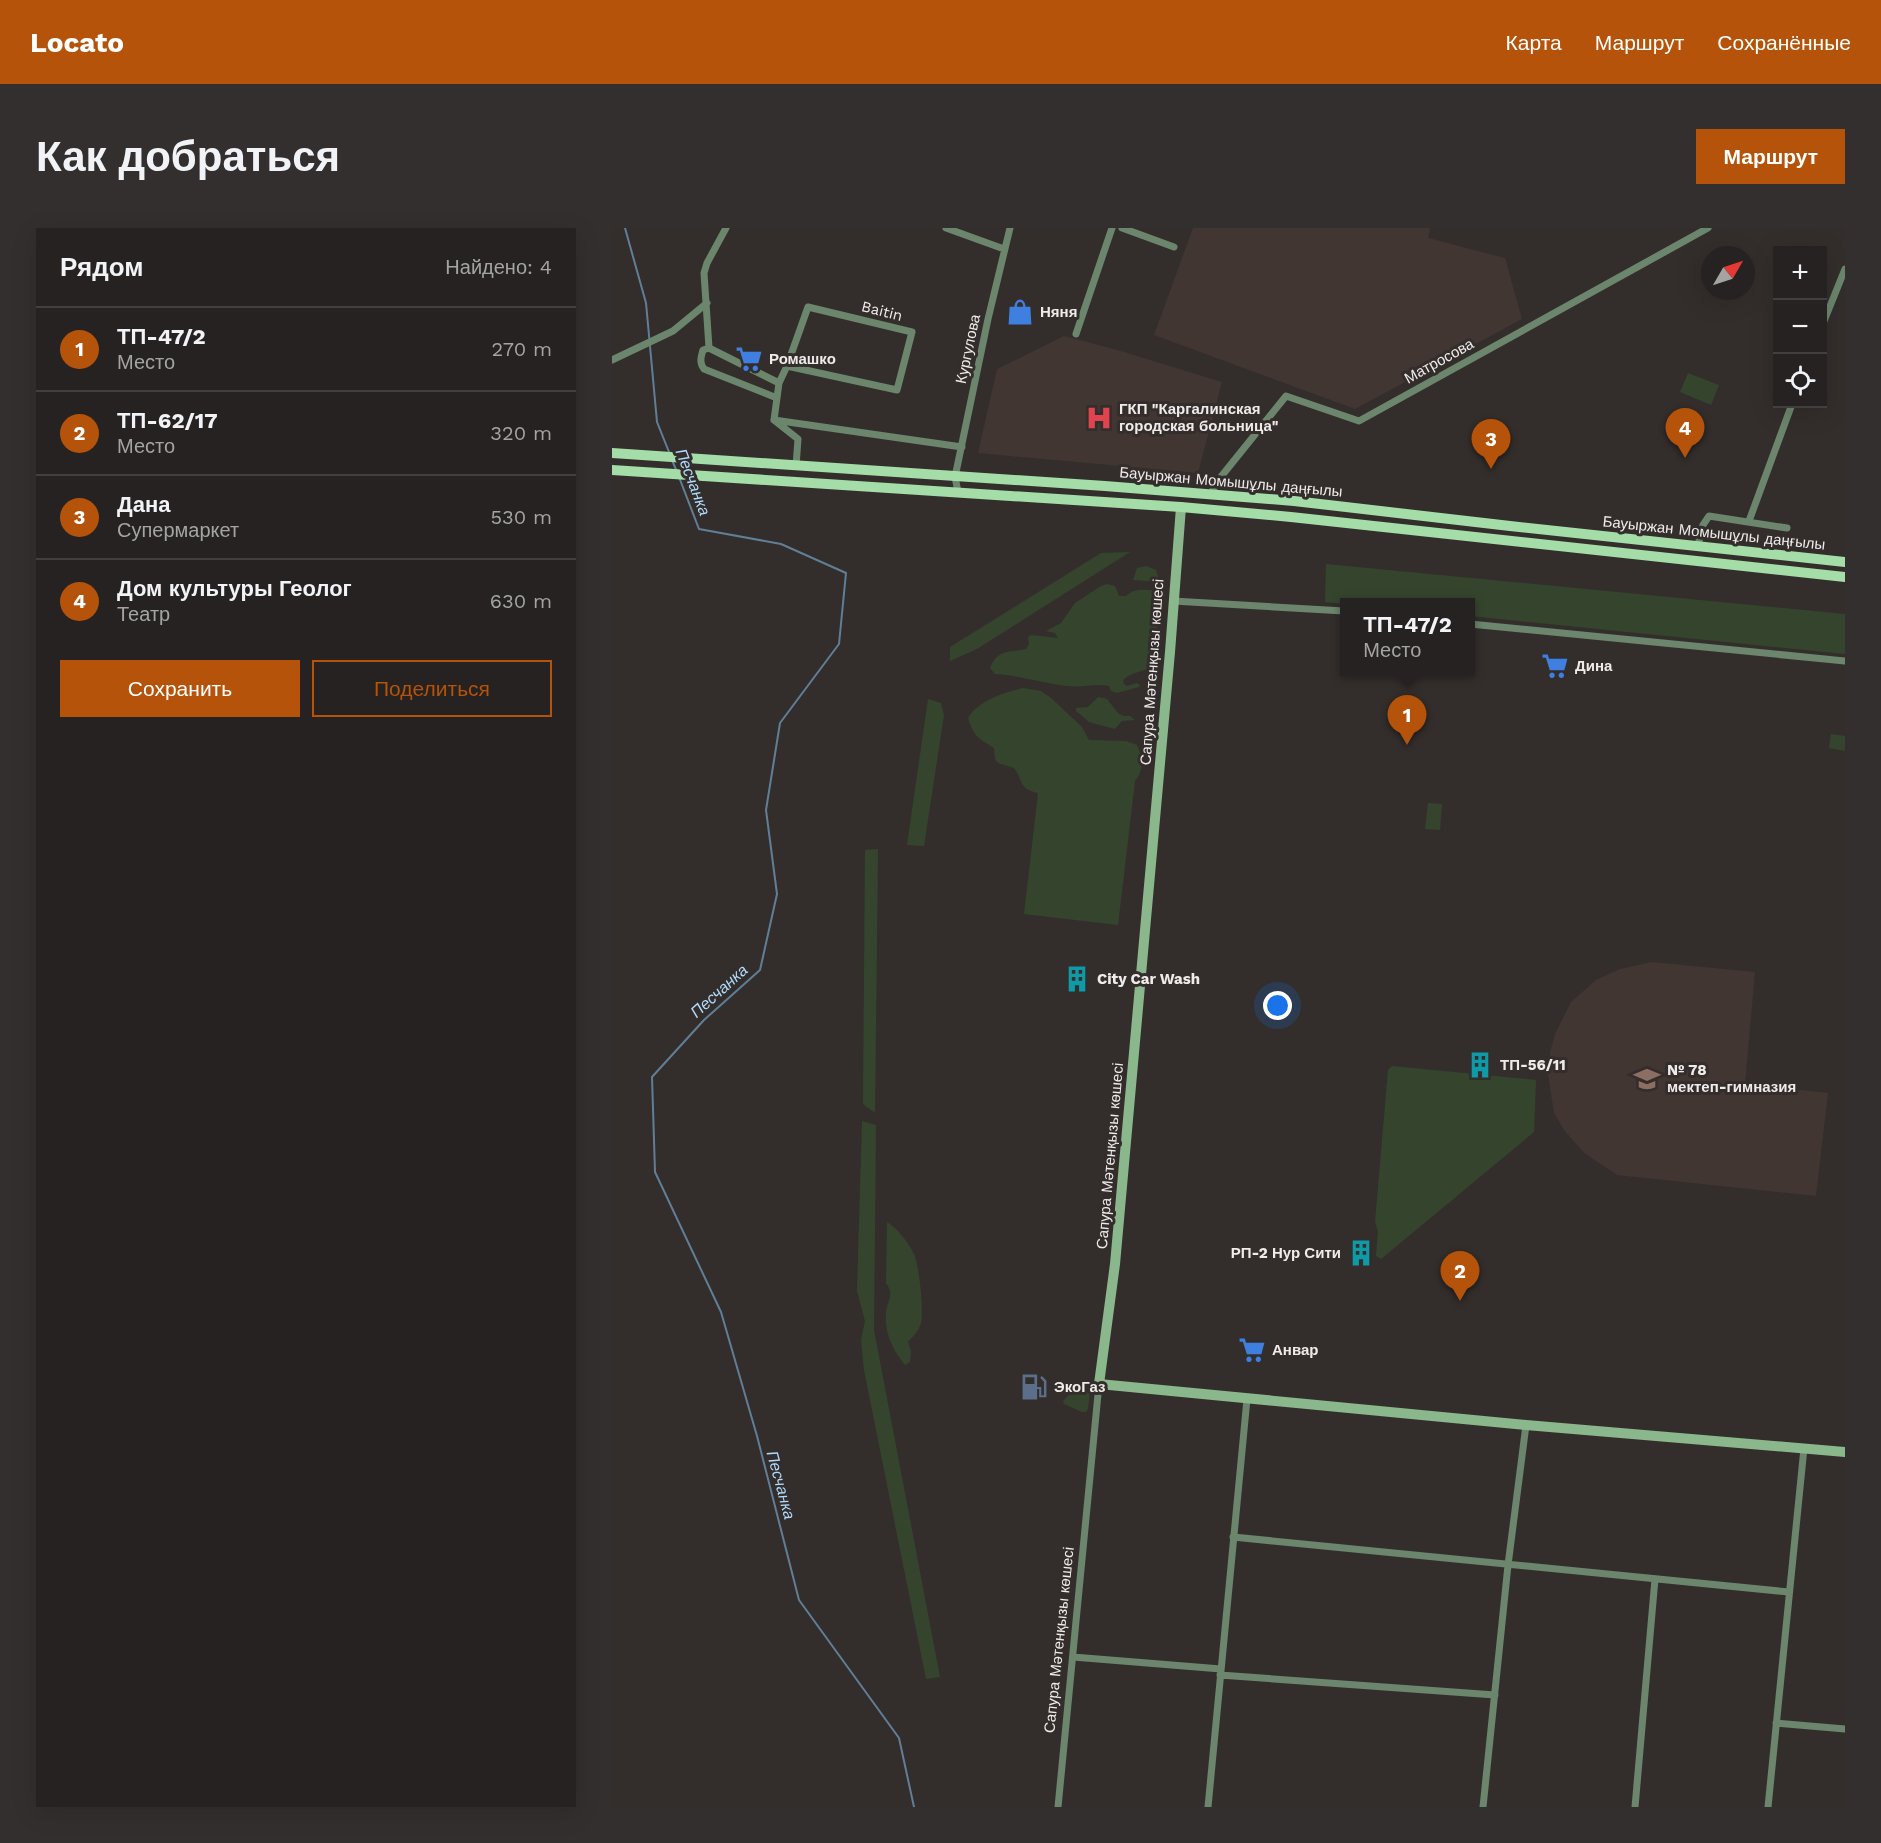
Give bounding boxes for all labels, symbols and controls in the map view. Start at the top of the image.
text: Locato [30,26,124,59]
text: Карта [1506,30,1562,55]
text: Маршрут [1595,30,1684,55]
text: Сохранённые [1717,30,1851,55]
button: Маршрут [1696,129,1845,184]
text: Как добраться [36,132,340,181]
north arrow [1701,246,1755,300]
map controls [1773,246,1827,408]
button: + [1773,246,1827,300]
text: Рядом [60,252,143,282]
text: Найдено: 4 [445,255,552,279]
street label: Baitin [860,297,904,325]
shop icon: Няня [1005,297,1035,327]
button: − [1773,300,1827,354]
place label: Няня [1040,303,1077,321]
street label: Кургулова [952,312,984,385]
text: ТП-47/2 [117,324,206,349]
street label: Матросова [1401,334,1477,387]
text: 1 [75,337,84,361]
text: 270 m [492,337,552,361]
supermarket icon: Ромашко [734,344,764,374]
text: Место [117,350,175,374]
place label: Ромашко [769,350,836,368]
button: locate [1773,354,1827,408]
place label: ГКП "Каргалинская городская больница" [1119,400,1279,435]
hospital icon: ГКП "Каргалинская городская больница" [1084,403,1114,433]
text: ТП-62/17 [117,408,218,433]
pin: 4 [1666,408,1704,458]
pin: 3 [1472,420,1510,469]
text: 2 [74,421,85,445]
text: 320 m [490,421,552,445]
text: Место [117,434,175,458]
water label: Песчанка [672,446,714,518]
street label: Бауыржан Момышұлы даңғылы [1119,463,1343,501]
text: Дана [117,492,170,517]
text: 3 [74,505,85,529]
text: 530 m [490,505,552,529]
street label: Бауыржан Момышұлы даңғылы [1602,512,1826,554]
text: Супермаркет [117,518,239,542]
text: Дом культуры Геолог [117,576,352,601]
street label: Сапура Мәтенқызы көшесі [1136,578,1168,766]
text: 4 [73,589,86,613]
text: 630 m [490,589,552,613]
popup [1340,598,1475,676]
text: Театр [117,602,170,626]
text: ТП-47/2 [1363,612,1452,637]
text: Место [1363,638,1421,662]
supermarket icon: Дина [1540,651,1570,681]
place label: Дина [1575,657,1613,675]
button: Сохранить [60,660,300,717]
button: Поделиться [312,660,552,717]
pin: 1 [1388,696,1426,745]
water label: Песчанка [687,960,752,1022]
building icon: City Car Wash [1062,964,1092,994]
place label: City Car Wash [1097,970,1200,988]
your location [1263,991,1292,1020]
building icon: ТП-56/11 [1465,1050,1495,1080]
place label: ТП-56/11 [1500,1056,1566,1074]
place label: № 78 мектеп-гимназия [1667,1061,1796,1096]
street label: Сапура Мәтенқызы көшесі [1093,1062,1127,1250]
school or university icon: № 78 мектеп-гимназия [1632,1064,1662,1094]
building icon: РП-2 Нур Сити [1346,1238,1376,1268]
place label: РП-2 Нур Сити [1231,1244,1341,1262]
pin: 2 [1440,1252,1480,1301]
supermarket icon: Анвар [1237,1335,1267,1365]
place label: Анвар [1272,1341,1318,1359]
fuel station icon: ЭкоГаз [1019,1372,1049,1402]
place label: ЭкоГаз [1054,1378,1105,1396]
water label: Песчанка [763,1449,799,1521]
street label: Сапура Мәтенқызы көшесі [1040,1546,1078,1734]

